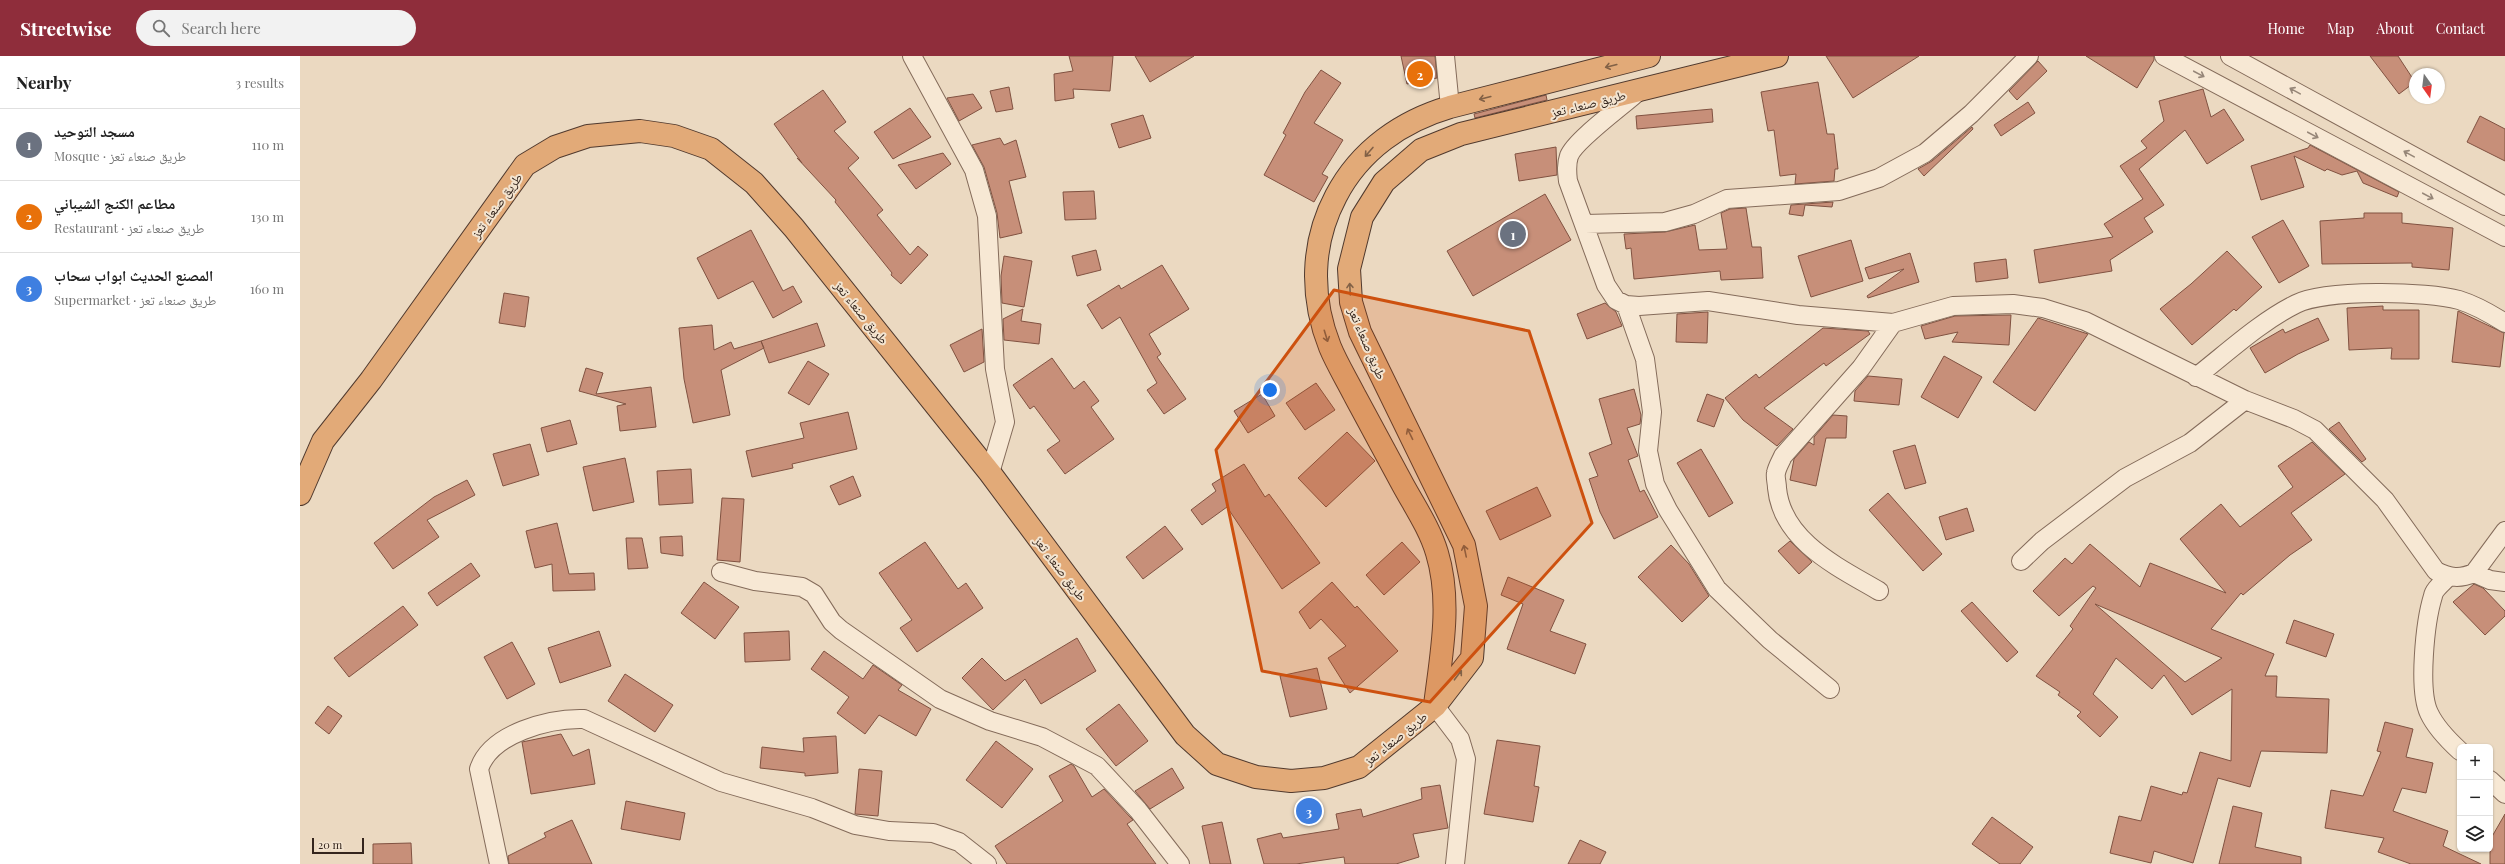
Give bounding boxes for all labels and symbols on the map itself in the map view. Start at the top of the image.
pin: 2 [1407,59,1433,89]
one-way arrow [1605,62,1618,70]
north arrow [2409,68,2445,104]
one-way arrow [2192,71,2204,79]
street label: طريق صنعاء تعز [1548,85,1627,122]
one-way arrow [2289,87,2301,95]
one-way arrow [1479,95,1492,102]
one-way arrow [2307,132,2319,140]
one-way arrow [1365,147,1374,157]
one-way arrow [2403,149,2415,157]
street label: طريق صنعاء تعز [466,169,526,242]
one-way arrow [2422,193,2434,201]
pin: 1 [1500,219,1526,249]
street label: طريق صنعاء تعز [830,276,893,348]
one-way arrow [1346,283,1354,296]
street label: طريق صنعاء تعز [1344,304,1391,382]
one-way arrow [1323,329,1331,342]
your location [1260,380,1280,400]
one-way arrow [1406,428,1413,440]
street label: طريق صنعاء تعز [1030,532,1091,604]
one-way arrow [1461,545,1469,558]
one-way arrow [1454,670,1463,681]
street label: طريق صنعاء تعز [1359,707,1431,770]
pin: 3 [1296,796,1322,826]
scale bar [312,836,364,855]

